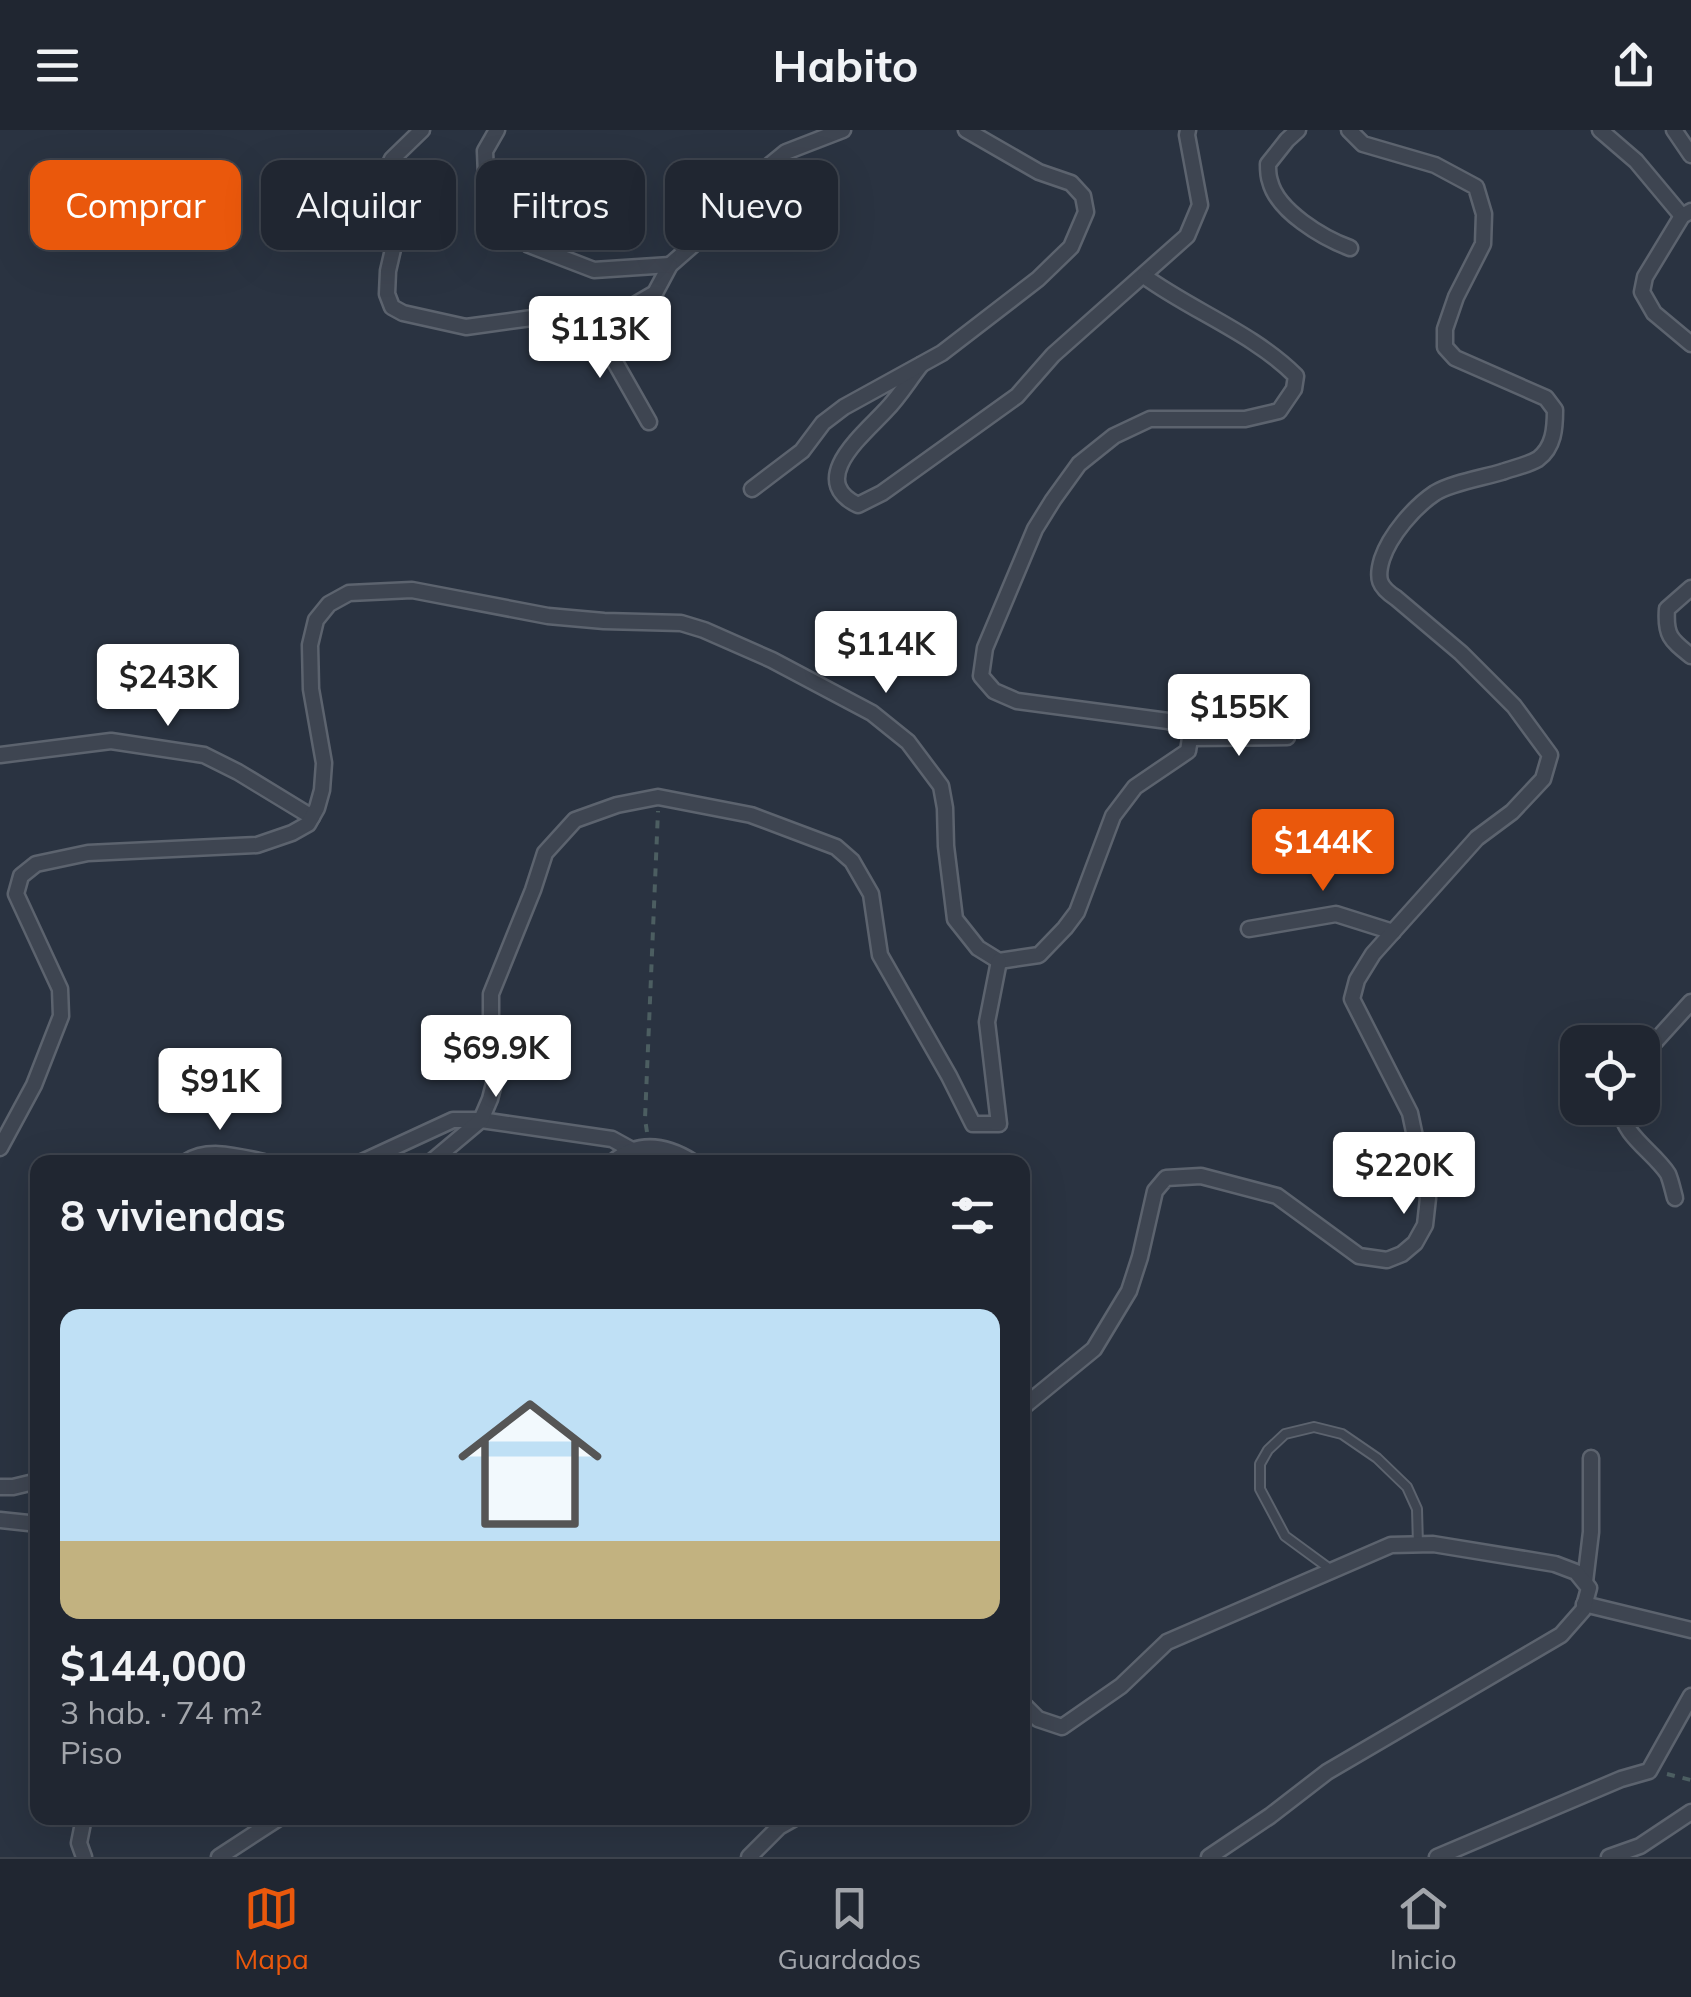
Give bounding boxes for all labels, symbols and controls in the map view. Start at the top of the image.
text: Habito [773,37,918,93]
icon: menu [30,38,85,93]
icon: share [1606,38,1661,93]
chip: Comprar [30,160,241,250]
chip: Alquilar [261,160,456,250]
chip: Filtros [476,160,645,250]
chip: Nuevo [665,160,838,250]
pin: $113K [530,296,670,381]
text: $113K [551,308,649,348]
pin: $114K [816,611,956,696]
text: $114K [837,623,935,663]
pin: $243K [98,644,238,729]
text: $243K [119,656,217,696]
pin: $155K [1169,674,1309,759]
text: $155K [1190,686,1288,726]
pin: $144K [1253,809,1393,894]
text: $144K [1274,821,1372,861]
pin: $69.9K [415,1015,577,1100]
map controls [1560,1025,1660,1125]
button: locate [1560,1025,1660,1125]
text: $69.9K [443,1027,549,1067]
pin: $91K [161,1048,279,1133]
text: $91K [181,1060,259,1100]
pin: $220K [1334,1132,1474,1217]
text: $220K [1355,1144,1453,1184]
icon: filters [945,1188,1000,1243]
text: 8 viviendas [60,1189,286,1242]
icon: home [440,1374,620,1554]
text: $144,000 [60,1639,247,1692]
text: 3 hab. · 74 m² [60,1692,262,1732]
text: Piso [60,1732,123,1772]
tab: Mapa [234,1881,309,1976]
tab: Guardados [777,1881,921,1976]
tab: Inicio [1390,1881,1457,1976]

